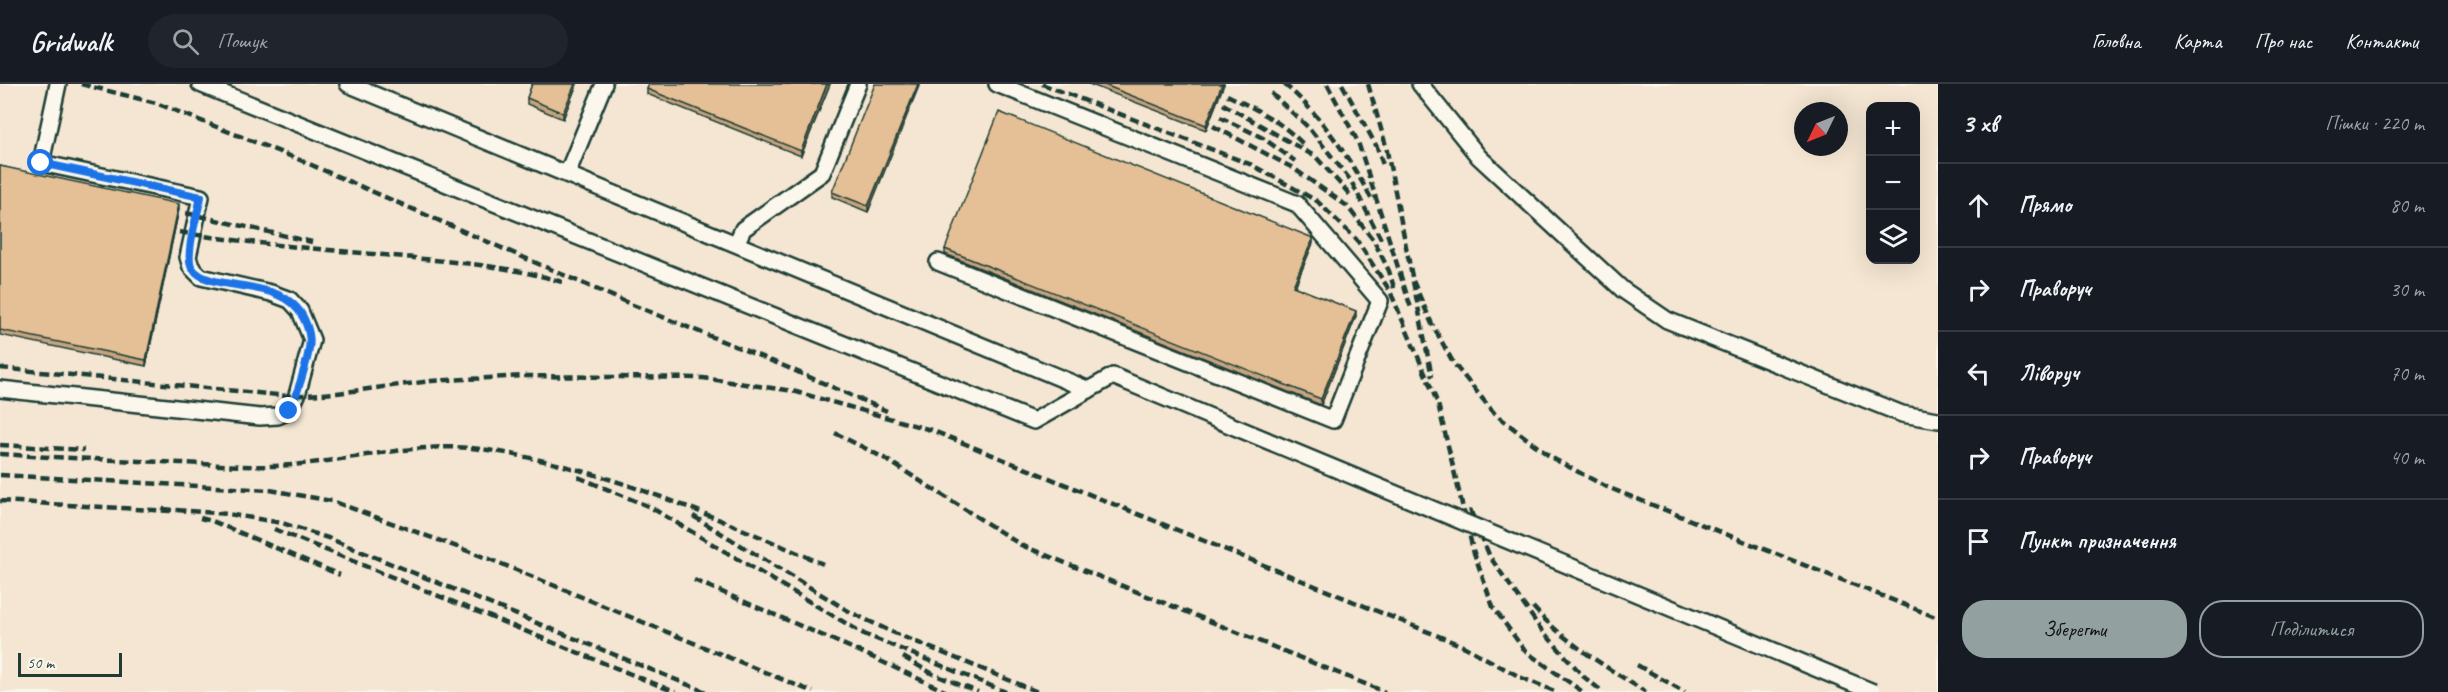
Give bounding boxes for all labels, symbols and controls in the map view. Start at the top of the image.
search box [148,14,568,68]
text: Gridwalk [30,24,112,59]
icon: search [169,25,202,58]
text: Пошук [217,27,266,55]
text: Головна [2092,28,2141,54]
text: Карта [2174,28,2222,54]
text: Про нас [2255,28,2312,54]
text: Контакти [2345,28,2418,54]
north arrow [1794,102,1848,156]
map controls [1866,102,1920,264]
button: + [1866,102,1920,156]
text: 3 хв [1962,107,1997,140]
text: Пішки · 220 m [2325,111,2424,136]
route start [27,149,53,175]
button: − [1866,156,1920,210]
icon: ahead [1962,189,1995,222]
text: Прямо [2019,191,2071,219]
text: 80 m [2390,193,2424,218]
button: layers [1866,210,1920,264]
icon: right [1962,273,1995,306]
text: Праворуч [2019,275,2091,303]
text: 30 m [2390,277,2424,302]
icon: left [1962,357,1995,390]
text: Ліворуч [2019,359,2079,387]
text: 70 m [2390,361,2424,386]
route end [275,397,301,423]
icon: right [1962,441,1995,474]
text: Праворуч [2019,443,2091,471]
text: 40 m [2390,445,2424,470]
icon: arrive [1962,525,1995,558]
text: Пункт призначення [2019,527,2176,555]
button: Зберегти [1962,600,2187,658]
button: Поділитися [2199,600,2424,658]
scale bar [18,650,122,678]
text: 50 m [27,653,54,673]

